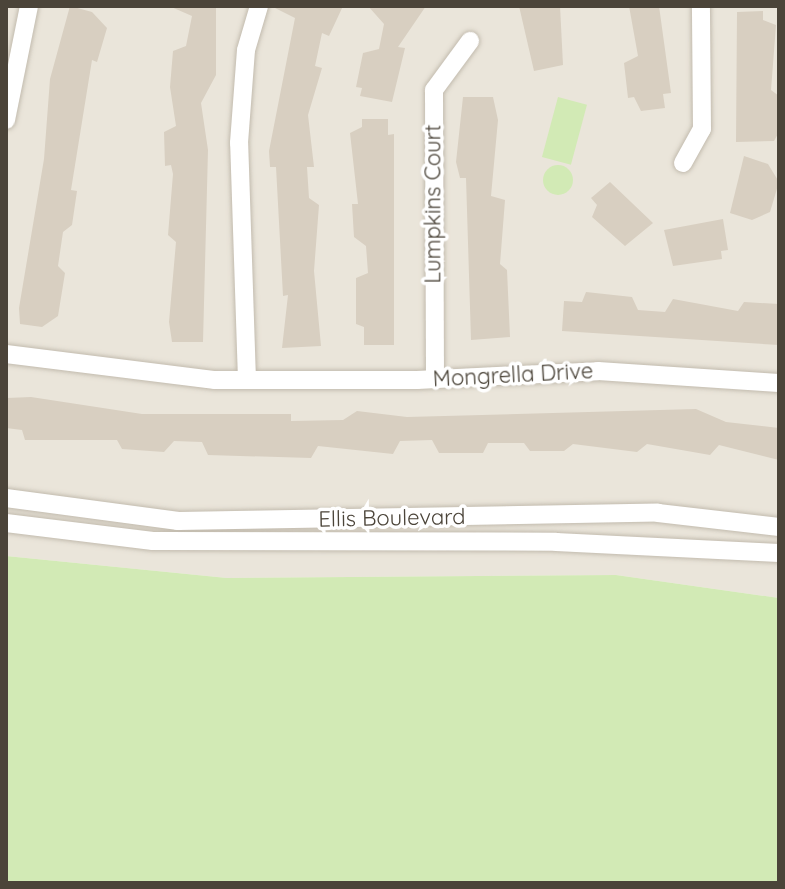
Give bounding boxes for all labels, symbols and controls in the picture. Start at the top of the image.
street label: Lumpkins Court [420,124,446,284]
street label: Mongrella Drive [432,358,594,392]
street label: Ellis Boulevard [318,504,466,532]

